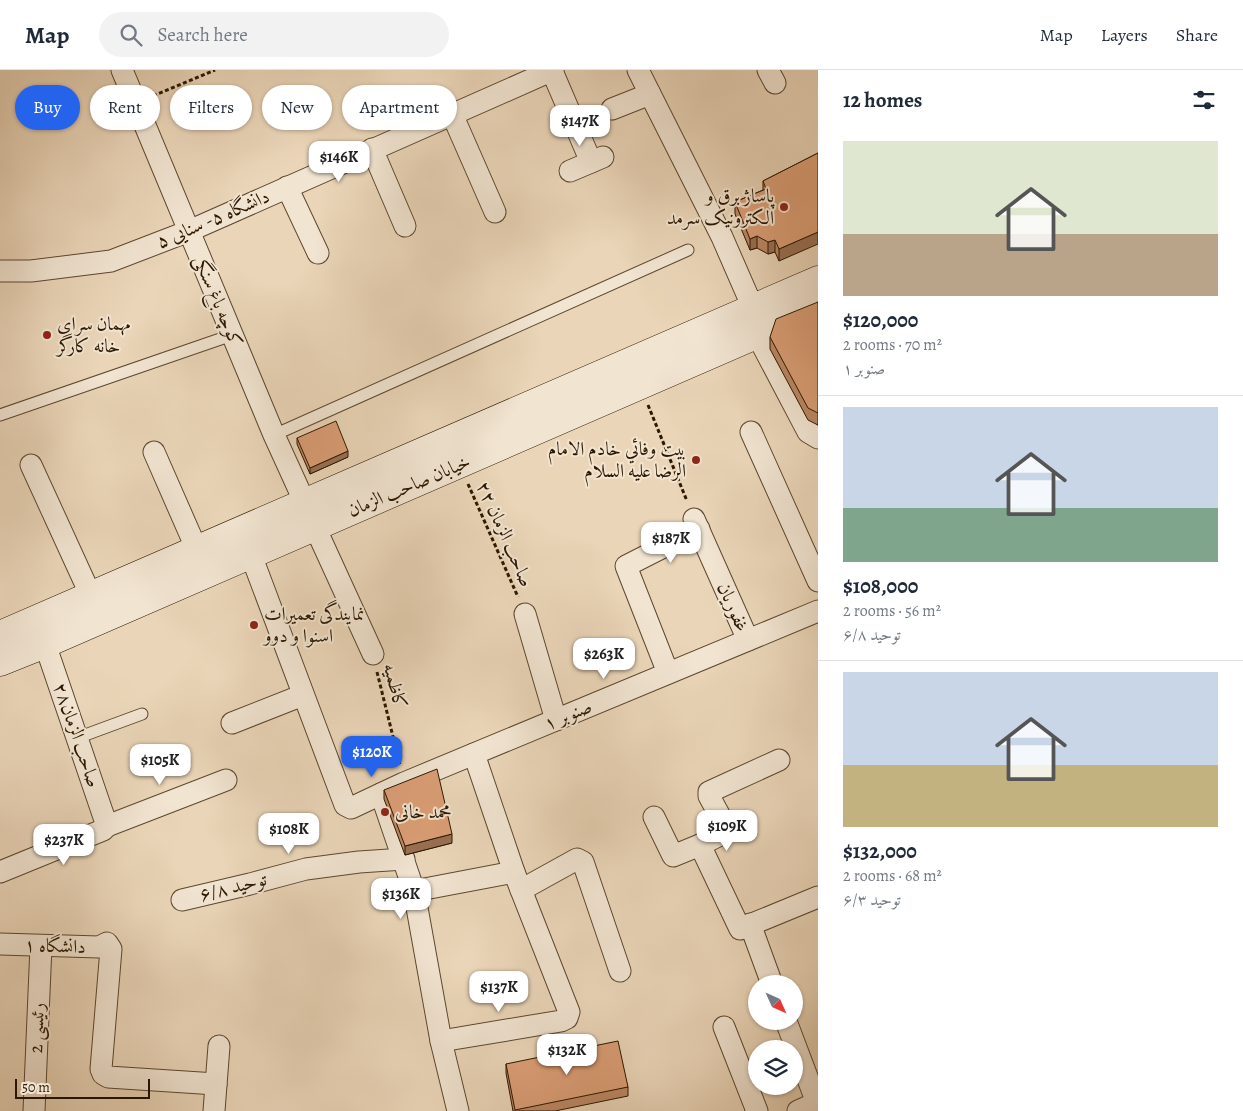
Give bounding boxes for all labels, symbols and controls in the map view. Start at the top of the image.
search box [99,12,449,57]
text: Map [25,19,69,51]
icon: search [117,21,145,49]
text: Search here [157,22,248,48]
text: Map [1040,23,1073,47]
text: Layers [1101,23,1148,47]
text: Share [1176,23,1218,47]
chip: Buy [15,85,80,130]
chip: Rent [90,85,160,130]
chip: Filters [170,85,252,130]
chip: New [262,85,332,130]
chip: Apartment [342,85,457,130]
text: 12 homes [843,86,922,114]
icon: filters [1190,86,1218,114]
pin: $147K [545,104,615,147]
text: $147K [561,110,599,132]
pin: $146K [304,140,374,183]
text: $146K [320,146,358,168]
icon: home [986,174,1076,264]
street label: دانشگاه ۵- سنایی ۵ [152,183,274,255]
place label: پاساژ برق و الکترونیک سرمد [667,183,775,231]
marker: پاساژ برق و الکترونیک سرمد [778,201,790,213]
street label: کوچه باغ سنگی [185,251,249,352]
text: $120,000 [843,306,918,334]
place label: مهمان سرای خانه کارگر [55,311,130,359]
marker: مهمان سرای خانه کارگر [41,329,53,341]
text: 2 rooms · 70 m² [843,334,942,356]
text: صنوبر ۱ [843,358,885,380]
place label: بيت وفائي خادم الامام الرضا عليه السلام [548,436,686,487]
icon: home [986,439,1076,529]
street label: خیابان صاحب الزمان [344,448,474,524]
marker: بيت وفائي خادم الامام الرضا عليه السلام [690,454,702,466]
street label: صاحب الزمان ۲۲ [470,477,540,591]
pin: $187K [636,522,706,564]
text: $187K [652,527,690,549]
text: $108,000 [843,572,918,600]
street label: غفوریان [711,578,755,636]
place label: نمایندگی تعمیرات اسنوا و دوو [262,599,365,649]
text: 2 rooms · 56 m² [843,600,941,622]
marker: نمایندگی تعمیرات اسنوا و دوو [248,619,260,631]
text: توحید ۶/۸ [843,624,901,646]
pin: $263K [569,638,639,680]
text: $263K [584,643,624,665]
street label: کاظمیه [377,660,413,712]
street label: صاحب الزمان۲۸ [47,679,107,791]
street label: صنوبر ۱ [540,693,596,737]
icon: home [986,704,1076,794]
pin: $120K [337,736,407,778]
text: $120K [352,741,392,763]
pin: $105K [125,744,195,786]
text: $105K [141,749,179,771]
place label: محمد خانی [395,799,452,825]
marker: محمد خانی [379,806,391,818]
pin: $109K [692,810,762,852]
pin: $108K [254,812,324,855]
text: $109K [707,815,747,837]
text: $108K [269,818,309,840]
pin: $237K [29,824,99,866]
text: $237K [44,829,84,851]
text: $132,000 [843,837,917,865]
text: 2 rooms · 68 m² [843,865,942,887]
street label: توحید ۶/۸ [197,866,270,908]
pin: $136K [366,878,436,920]
text: $136K [382,883,420,905]
text: توحید ۶/۳ [843,889,901,911]
street label: دانشگاه ۱ [24,932,86,960]
pin: $137K [464,970,534,1013]
north arrow [748,975,802,1030]
map controls [748,975,803,1095]
text: $137K [480,976,518,998]
street label: رئیسی 2 [23,1002,51,1054]
pin: $132K [532,1034,602,1076]
text: $132K [548,1039,586,1061]
button: layers [748,1040,803,1095]
scale bar [15,1076,150,1099]
text: 50 m [22,1078,50,1097]

